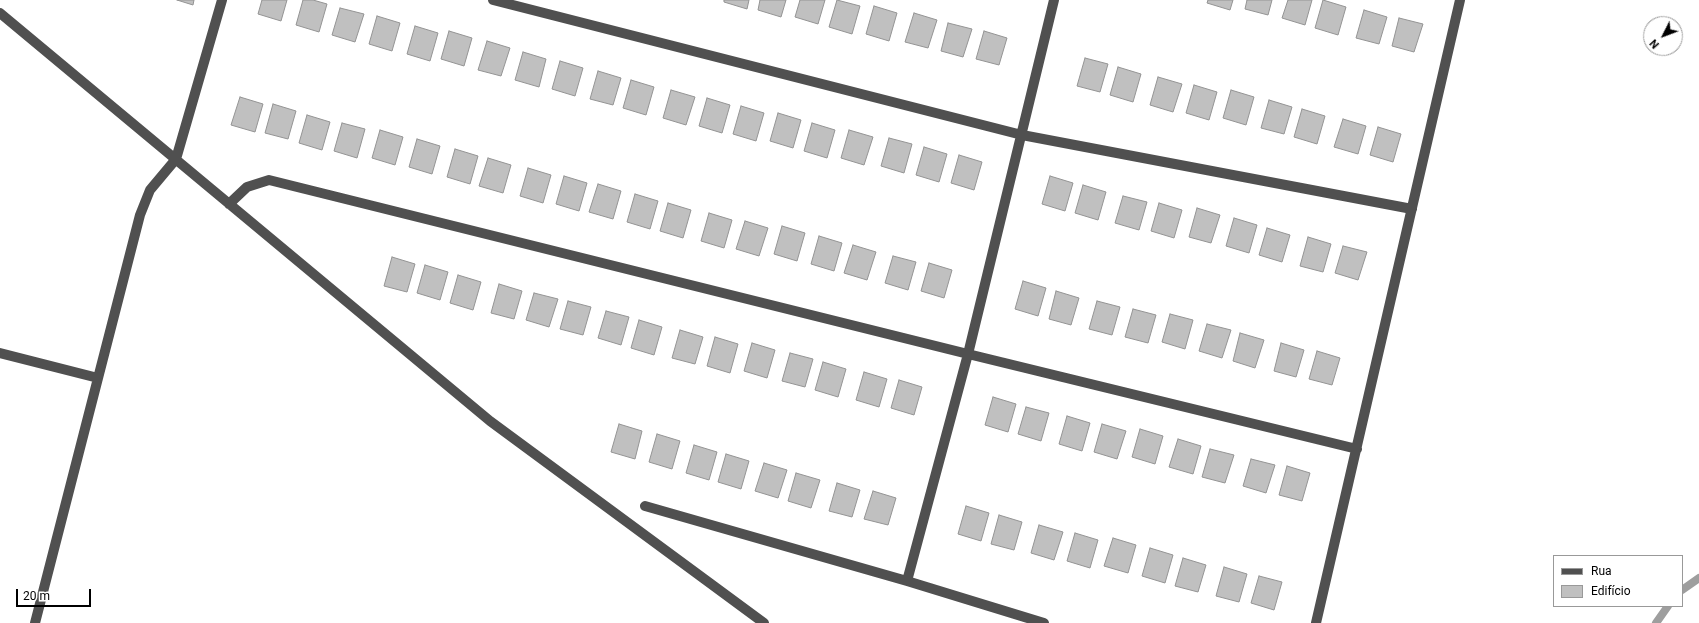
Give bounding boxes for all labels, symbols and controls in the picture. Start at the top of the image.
north arrow [1643,16,1683,56]
text: N [1647,36,1662,51]
legend [1553,555,1683,607]
text: Rua [1591,564,1612,578]
scale bar [18,581,93,607]
text: Edifício [1591,584,1631,598]
text: 20 m [23,589,50,603]

